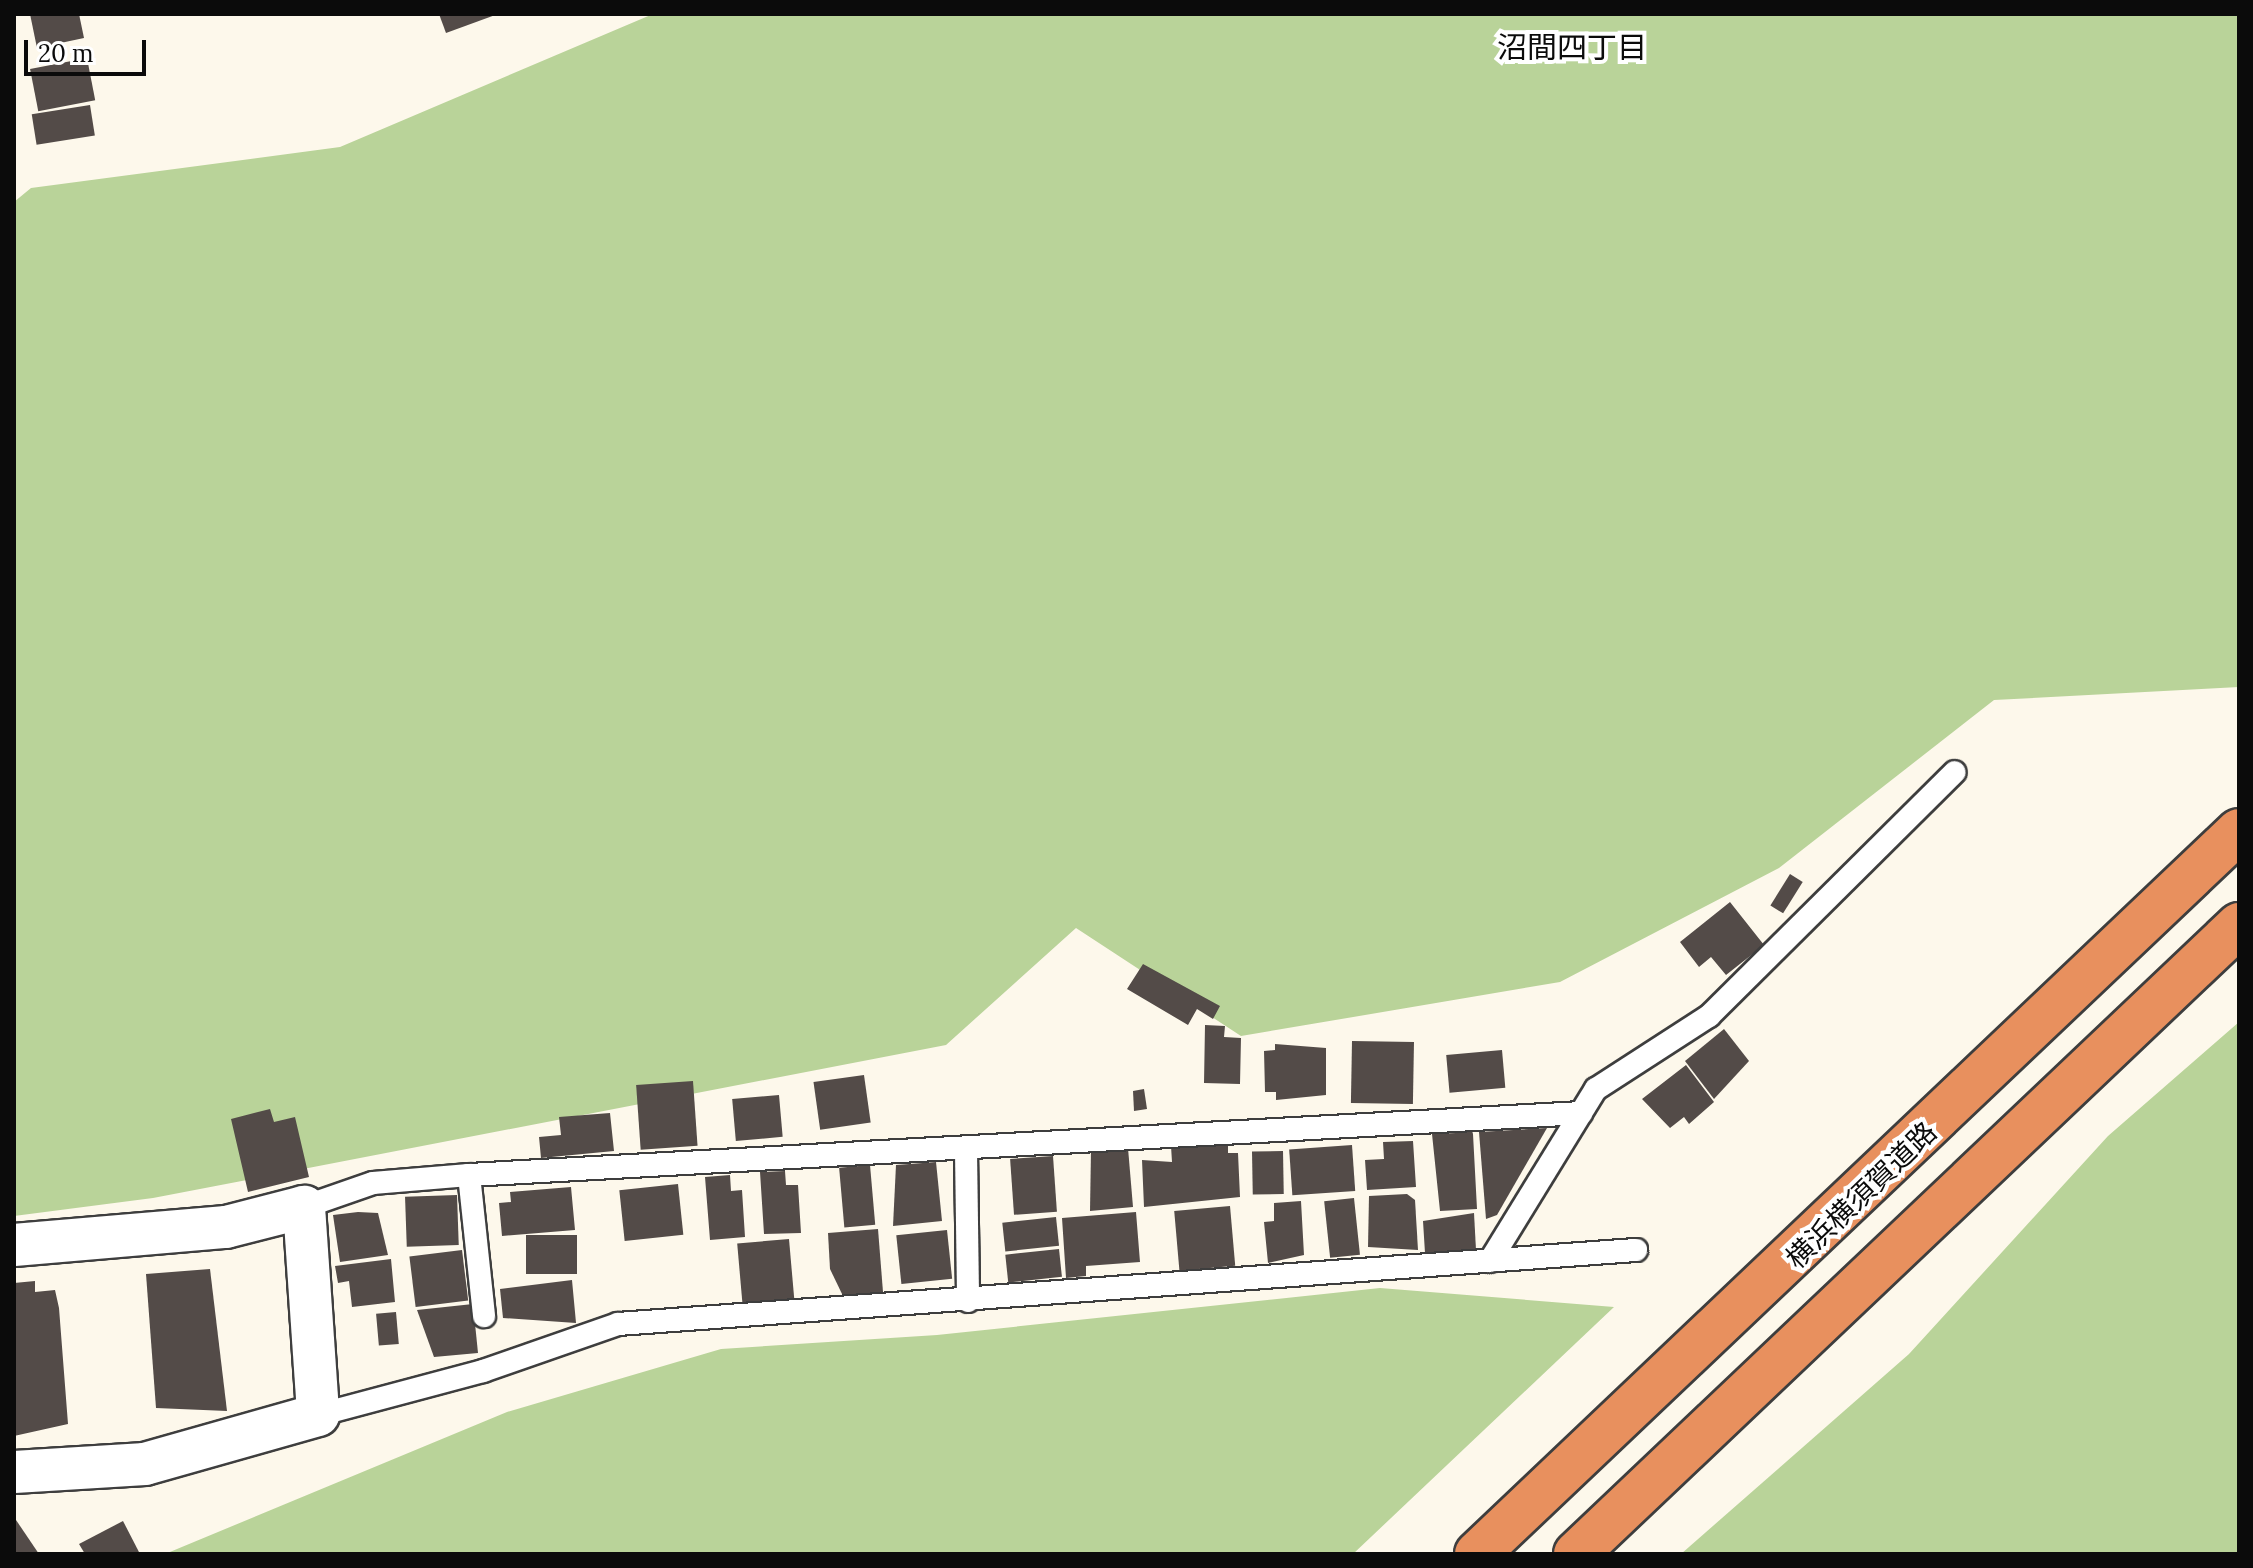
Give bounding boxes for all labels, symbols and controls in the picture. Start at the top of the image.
scale bar [28,24,150,74]
district label: 沼間四丁目 [1497,29,1647,65]
text: 20 m [38,38,94,69]
street label: 横浜横須賀道路 [1779,1115,1943,1275]

